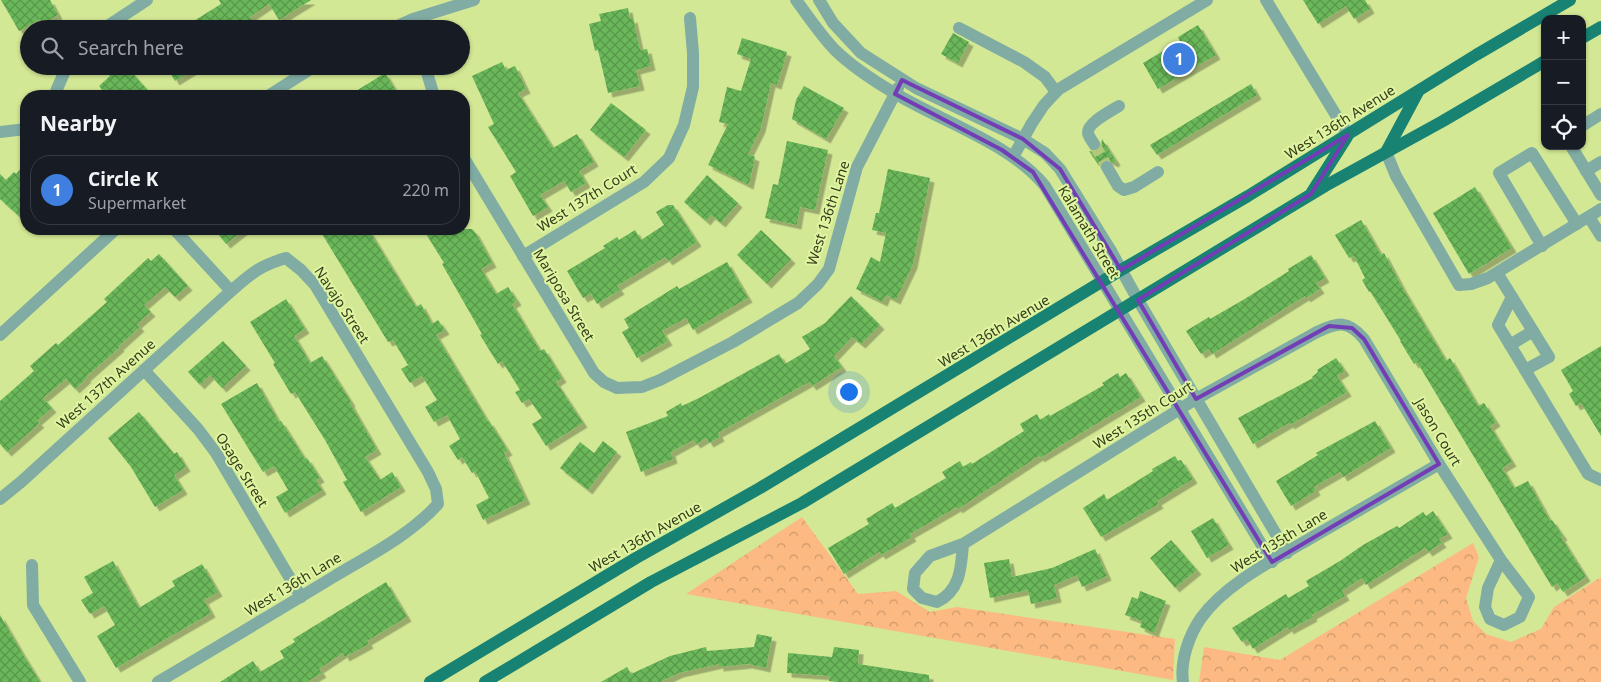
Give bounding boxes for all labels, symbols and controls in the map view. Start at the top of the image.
map controls [1541,15,1586,150]
button: + [1541,15,1586,60]
search box [20,20,470,75]
icon: search [38,34,66,62]
text: Search here [78,35,184,61]
pin: 1 [1163,40,1195,78]
button: − [1541,60,1586,105]
street label: West 136th Avenue [1281,80,1399,163]
button: locate [1541,105,1586,150]
text: Nearby [40,109,116,137]
street label: West 136th Lane [802,158,853,268]
street label: West 137th Court [533,159,640,236]
text: Circle K [88,166,158,192]
text: 1 [52,179,62,201]
text: 220 m [402,179,449,201]
street label: Kalamath Street [1054,182,1125,282]
text: Supermarket [88,192,186,214]
street label: Mariposa Street [529,245,599,344]
street label: Navajo Street [310,263,374,347]
street label: West 136th Avenue [935,290,1053,371]
street label: West 137th Avenue [52,334,159,433]
street label: West 135th Court [1089,376,1196,453]
your location [836,379,862,405]
street label: Jason Court [1410,393,1466,469]
street label: Osage Street [212,429,273,511]
street label: West 136th Avenue [585,497,704,576]
street label: West 135th Lane [1227,504,1330,577]
street label: West 136th Lane [241,547,344,620]

